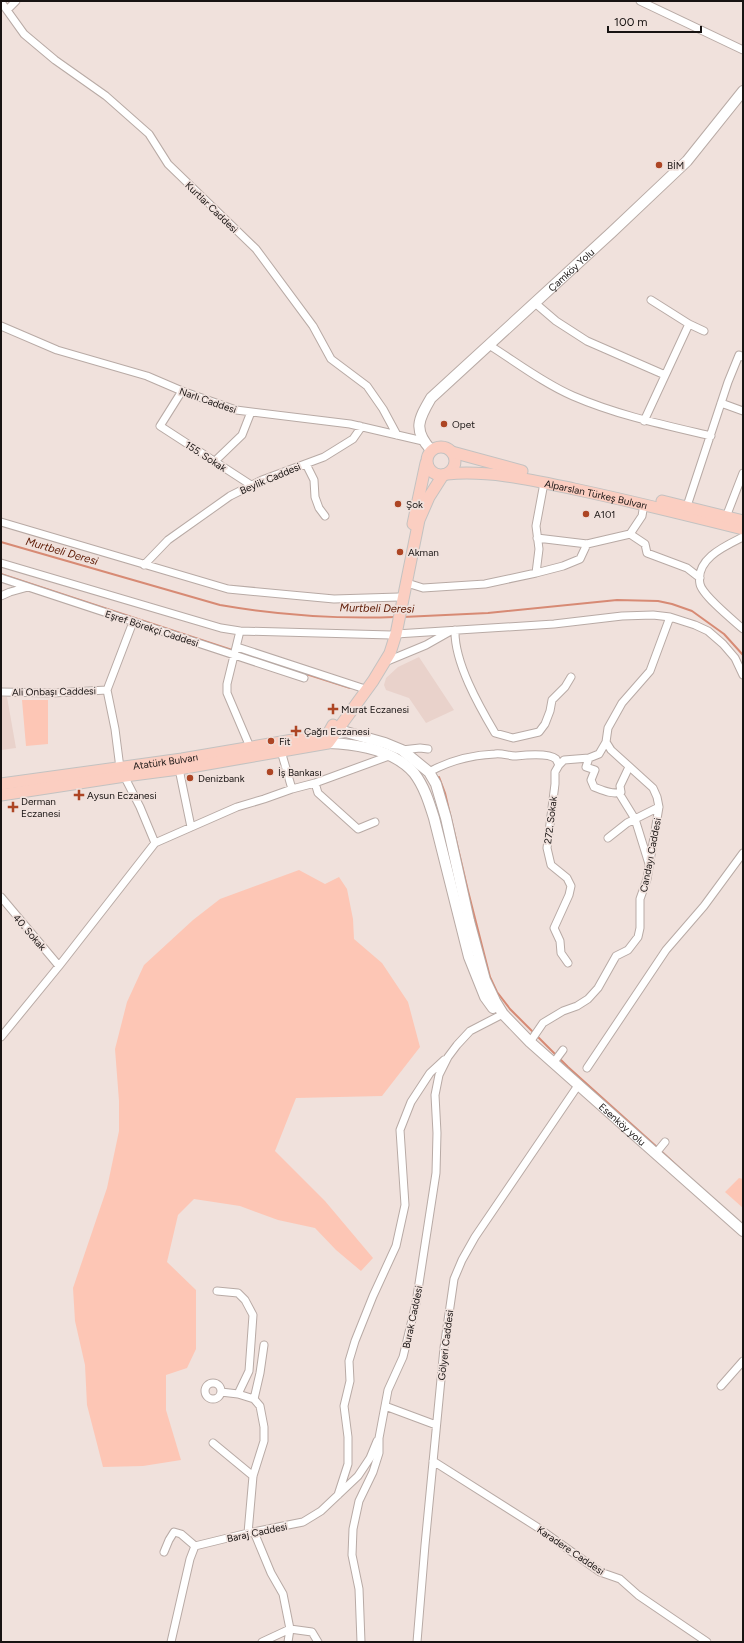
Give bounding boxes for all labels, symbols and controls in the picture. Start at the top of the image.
scale bar [608,8,701,34]
text: 100 m [614,15,648,29]
place label: BİM [667,159,684,172]
marker: BİM [654,160,664,170]
street label: Kurtlar Caddesi [183,179,241,236]
street label: Çamköy Yolu [546,245,597,294]
street label: Narlı Caddesi [178,385,238,416]
place label: Opet [452,418,475,431]
marker: Opet [439,419,449,429]
street label: 155. Sokak [183,438,229,475]
street label: Beylik Caddesi [238,460,303,497]
street label: Alparslan Türkeş Bulvarı [543,477,649,512]
place label: Şok [406,498,423,511]
marker: Şok [393,499,403,509]
place label: A101 [594,508,615,521]
marker: A101 [581,509,591,519]
water label: Murtbeli Deresi [24,535,100,568]
place label: Akman [408,546,439,559]
marker: Akman [395,547,405,557]
water label: Murtbeli Deresi [340,601,415,616]
street label: Eşref Börekçi Caddesi [103,607,200,650]
street label: Ali Onbaşı Caddesi [12,684,96,699]
place label: Murat Eczanesi [341,703,409,716]
marker: Murat Eczanesi [328,704,338,714]
place label: Çağrı Eczanesi [304,725,370,738]
marker: Çağrı Eczanesi [291,726,301,736]
place label: Fit [279,735,291,748]
marker: Fit [266,736,276,746]
street label: Atatürk Bulvarı [132,750,199,773]
place label: İş Bankası [278,766,322,779]
marker: İş Bankası [265,767,275,777]
place label: Denizbank [198,772,245,785]
marker: Denizbank [185,773,195,783]
place label: Aysun Eczanesi [87,789,157,802]
marker: Aysun Eczanesi [74,790,84,800]
place label: Derman Eczanesi [21,795,60,820]
street label: 272. Sokak [541,795,560,845]
marker: Derman Eczanesi [8,802,18,812]
street label: Candayı Caddesi [637,817,664,893]
street label: 40. Sokak [10,912,49,953]
street label: Esenköy yolu [596,1100,648,1149]
street label: Burak Caddesi [399,1284,425,1350]
street label: Gölyeri Caddesi [435,1309,456,1381]
street label: Baraj Caddesi [226,1520,288,1545]
street label: Karadere Caddesi [534,1523,607,1578]

